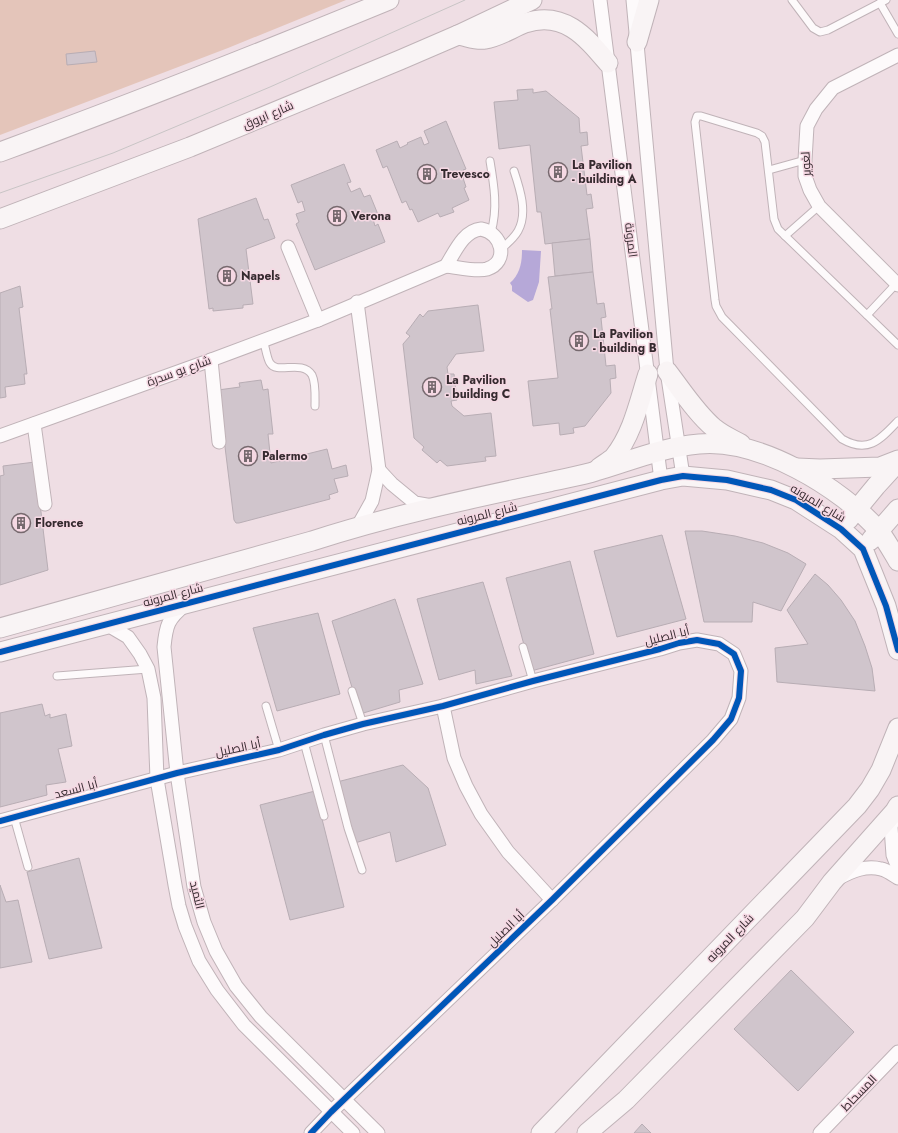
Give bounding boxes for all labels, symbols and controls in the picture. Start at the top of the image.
street label: شارع ابروق [240,96,296,134]
street label: لغوير [796,151,816,178]
place label: La Pavilion - building A [572,156,637,188]
building icon: La Pavilion - building A [547,161,569,183]
building icon: Trevesco [416,163,438,185]
place label: Trevesco [441,165,490,183]
building icon: Verona [326,205,348,227]
place label: Verona [350,207,391,225]
street label: المرونة [620,222,642,258]
building icon: Napels [216,265,238,287]
place label: Napels [241,267,281,285]
place label: La Pavilion - building B [593,325,657,357]
building icon: La Pavilion - building B [568,330,590,352]
street label: شارع بو سدرة [144,351,214,391]
place label: La Pavilion - building C [446,371,510,403]
building icon: La Pavilion - building C [421,376,443,398]
building icon: Palermo [237,445,259,467]
place label: Palermo [262,447,308,465]
street label: شارع المرونه [787,479,849,527]
street label: شارع المرونه [455,498,519,530]
building icon: Florence [10,512,32,534]
place label: Florence [35,514,83,532]
street label: شارع المرونه [141,578,205,612]
street label: أبا الصليل [643,622,691,650]
street label: أبا الصليل [214,734,262,762]
street label: أبا السعد [52,775,100,803]
street label: الثميد [185,879,209,911]
street label: أبا الصليل [483,907,529,951]
street label: شارع المرونه [702,909,758,966]
street label: المسحاط [837,1071,881,1115]

